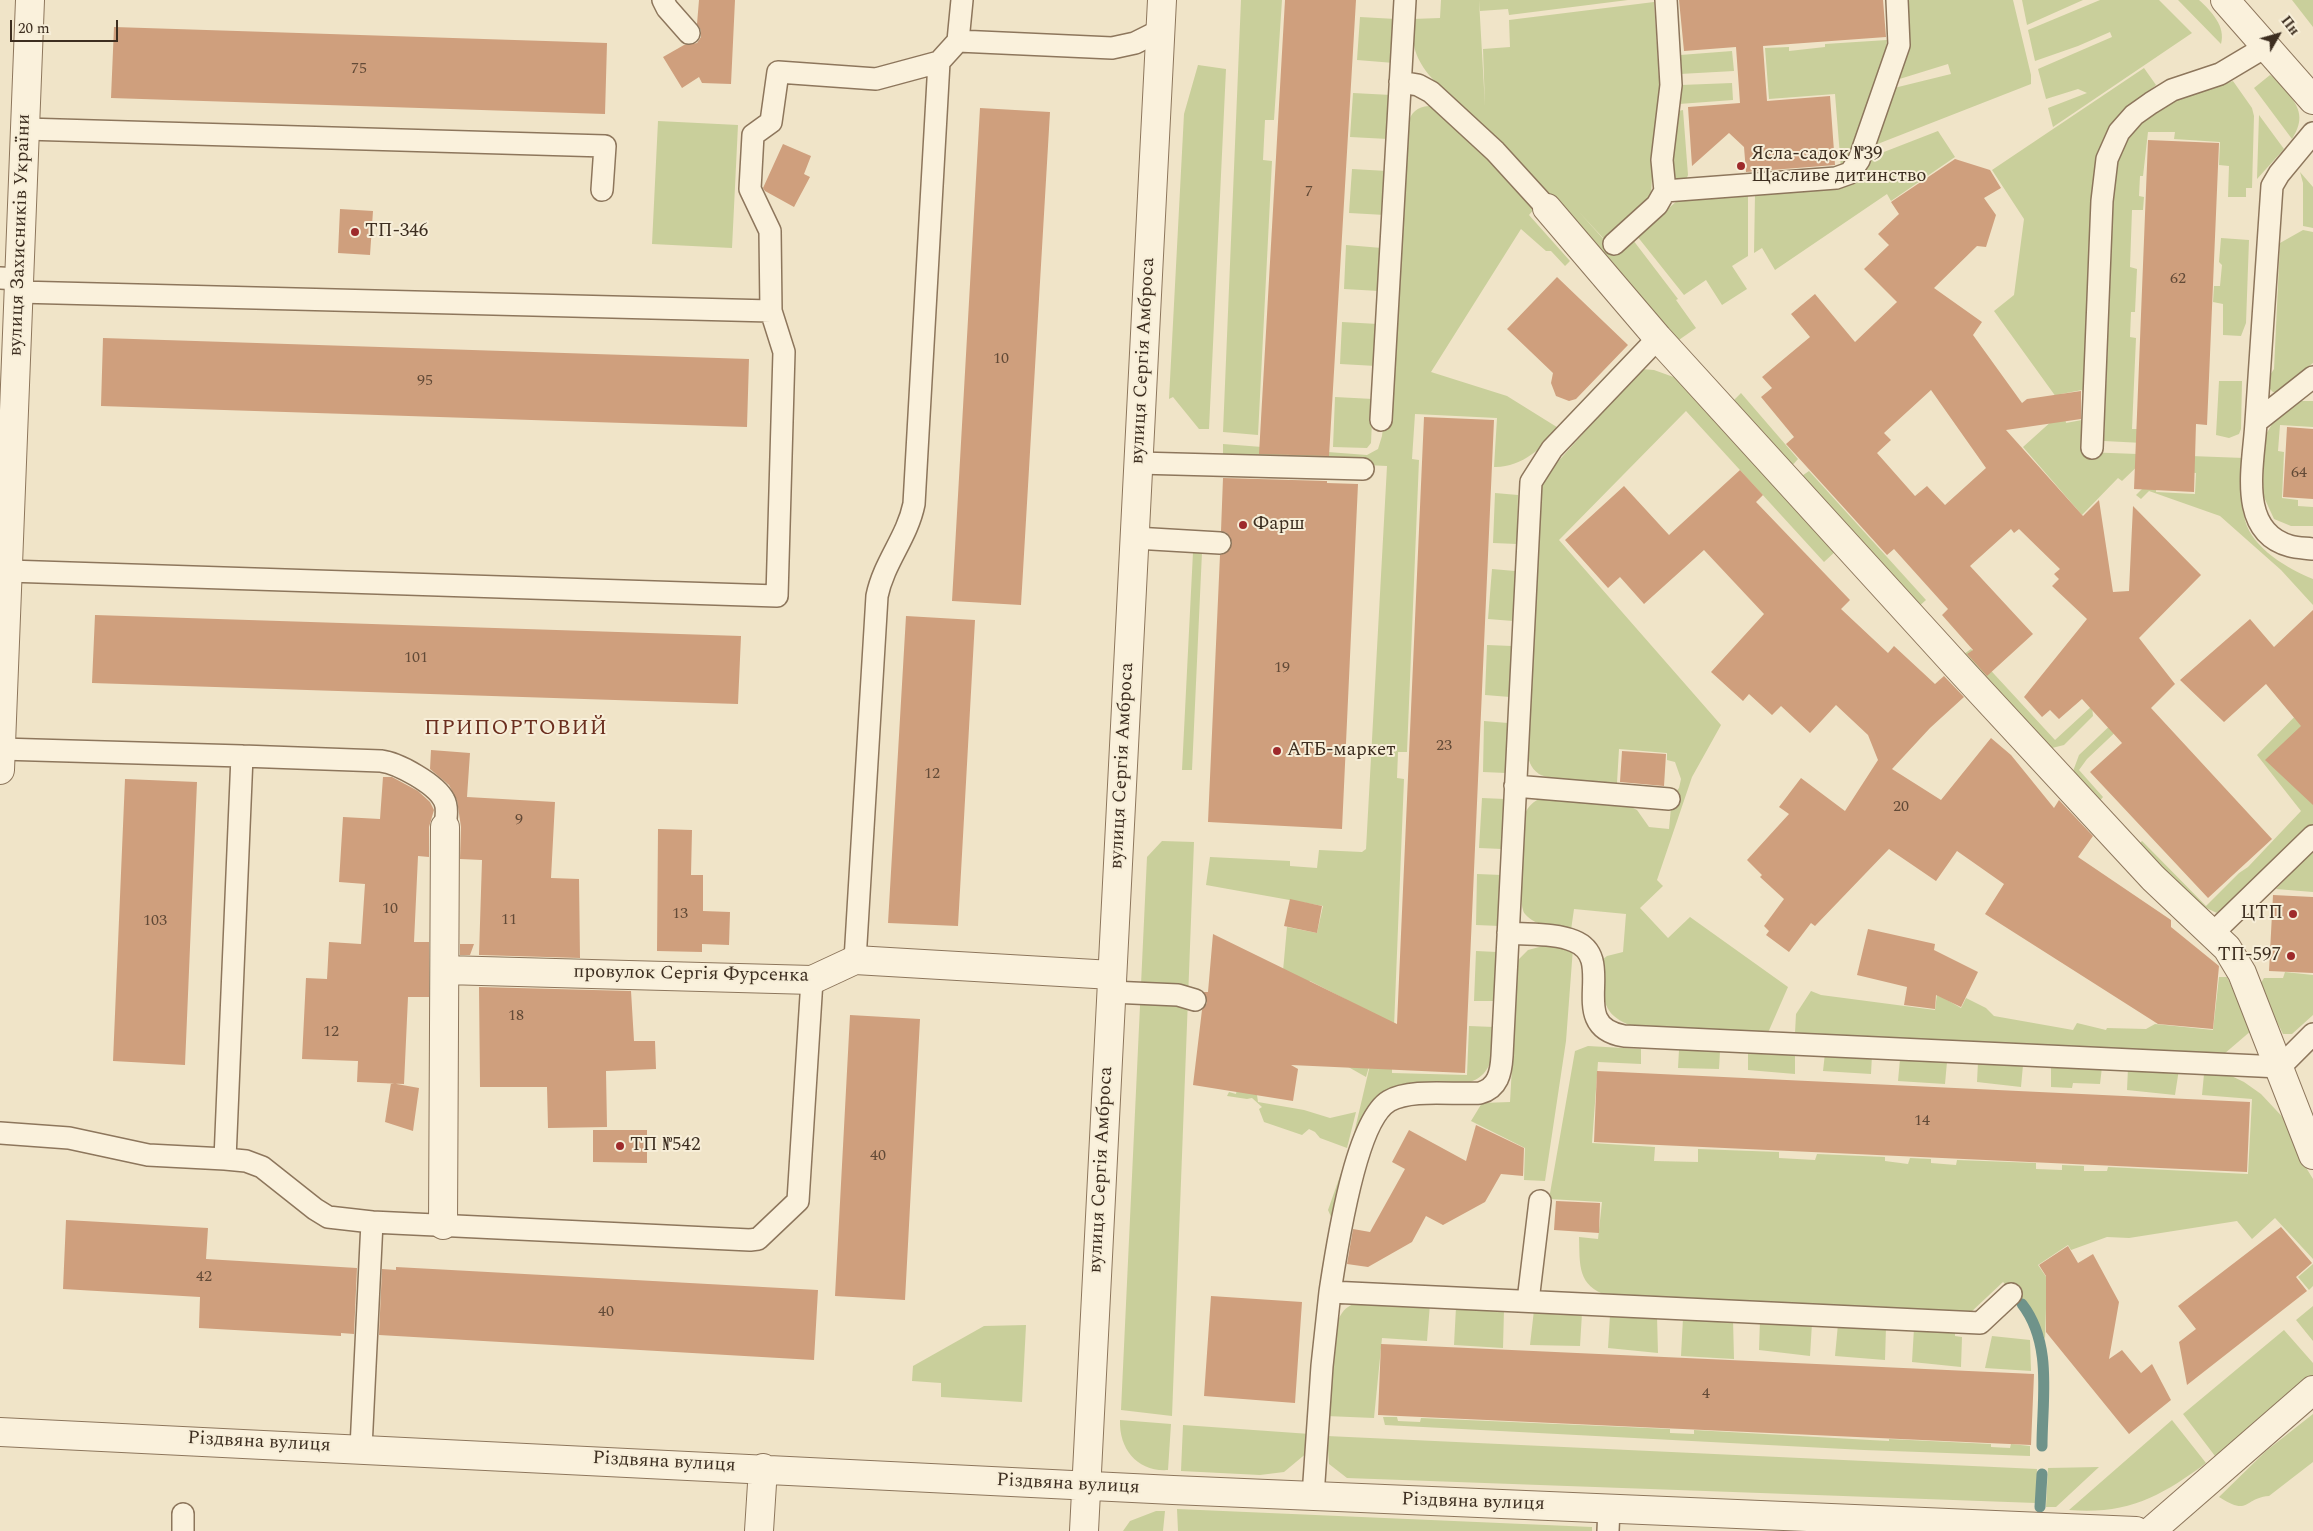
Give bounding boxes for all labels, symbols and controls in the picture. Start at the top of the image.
scale bar [12,10,120,42]
north arrow [2253,10,2303,60]
text: Пн [2276,11,2305,40]
text: 20 m [18,17,50,40]
house number: 75 [351,60,367,80]
street label: вулиця Захисників України [5,113,37,357]
place label: Ясла-садок №39 Щасливе дитинство [1751,144,1927,188]
marker: Ясла-садок №39 Щасливе дитинство [1735,160,1747,172]
house number: 7 [1305,183,1313,203]
place label: ТП-346 [365,221,428,243]
marker: ТП-346 [349,226,361,238]
street label: вулиця Сергія Амброса [1127,257,1161,465]
house number: 62 [2170,270,2186,290]
house number: 10 [993,350,1009,370]
house number: 95 [417,372,433,392]
house number: 64 [2291,464,2307,484]
place label: Фарш [1253,514,1304,536]
marker: Фарш [1237,519,1249,531]
house number: 101 [404,649,428,669]
house number: 19 [1274,659,1290,679]
street label: вулиця Сергія Амброса [1106,662,1140,870]
district label: ПРИПОРТОВИЙ [423,717,609,743]
house number: 23 [1436,737,1452,757]
place label: АТБ-маркет [1287,740,1396,762]
marker: АТБ-маркет [1271,745,1283,757]
house number: 12 [924,765,940,785]
house number: 20 [1893,798,1909,818]
house number: 9 [515,811,523,831]
house number: 10 [382,900,398,920]
place label: ЦТП [2240,903,2283,925]
house number: 13 [672,905,688,925]
marker: ЦТП [2287,908,2299,920]
house number: 11 [501,911,517,931]
house number: 103 [143,912,167,932]
place label: ТП-597 [2218,945,2281,967]
marker: ТП-597 [2285,950,2297,962]
street label: провулок Сергія Фурсенка [573,962,809,988]
house number: 18 [508,1007,524,1027]
house number: 12 [323,1023,339,1043]
street label: вулиця Сергія Амброса [1085,1066,1119,1274]
house number: 14 [1914,1112,1930,1132]
place label: ТП №542 [630,1135,700,1157]
marker: ТП №542 [614,1140,626,1152]
house number: 40 [870,1147,886,1167]
house number: 42 [196,1268,212,1288]
house number: 40 [598,1303,614,1323]
house number: 4 [1702,1385,1710,1405]
street label: Різдвяна вулиця [187,1428,331,1458]
street label: Різдвяна вулиця [592,1448,736,1478]
street label: Різдвяна вулиця [996,1470,1140,1500]
street label: Різдвяна вулиця [1401,1489,1545,1517]

